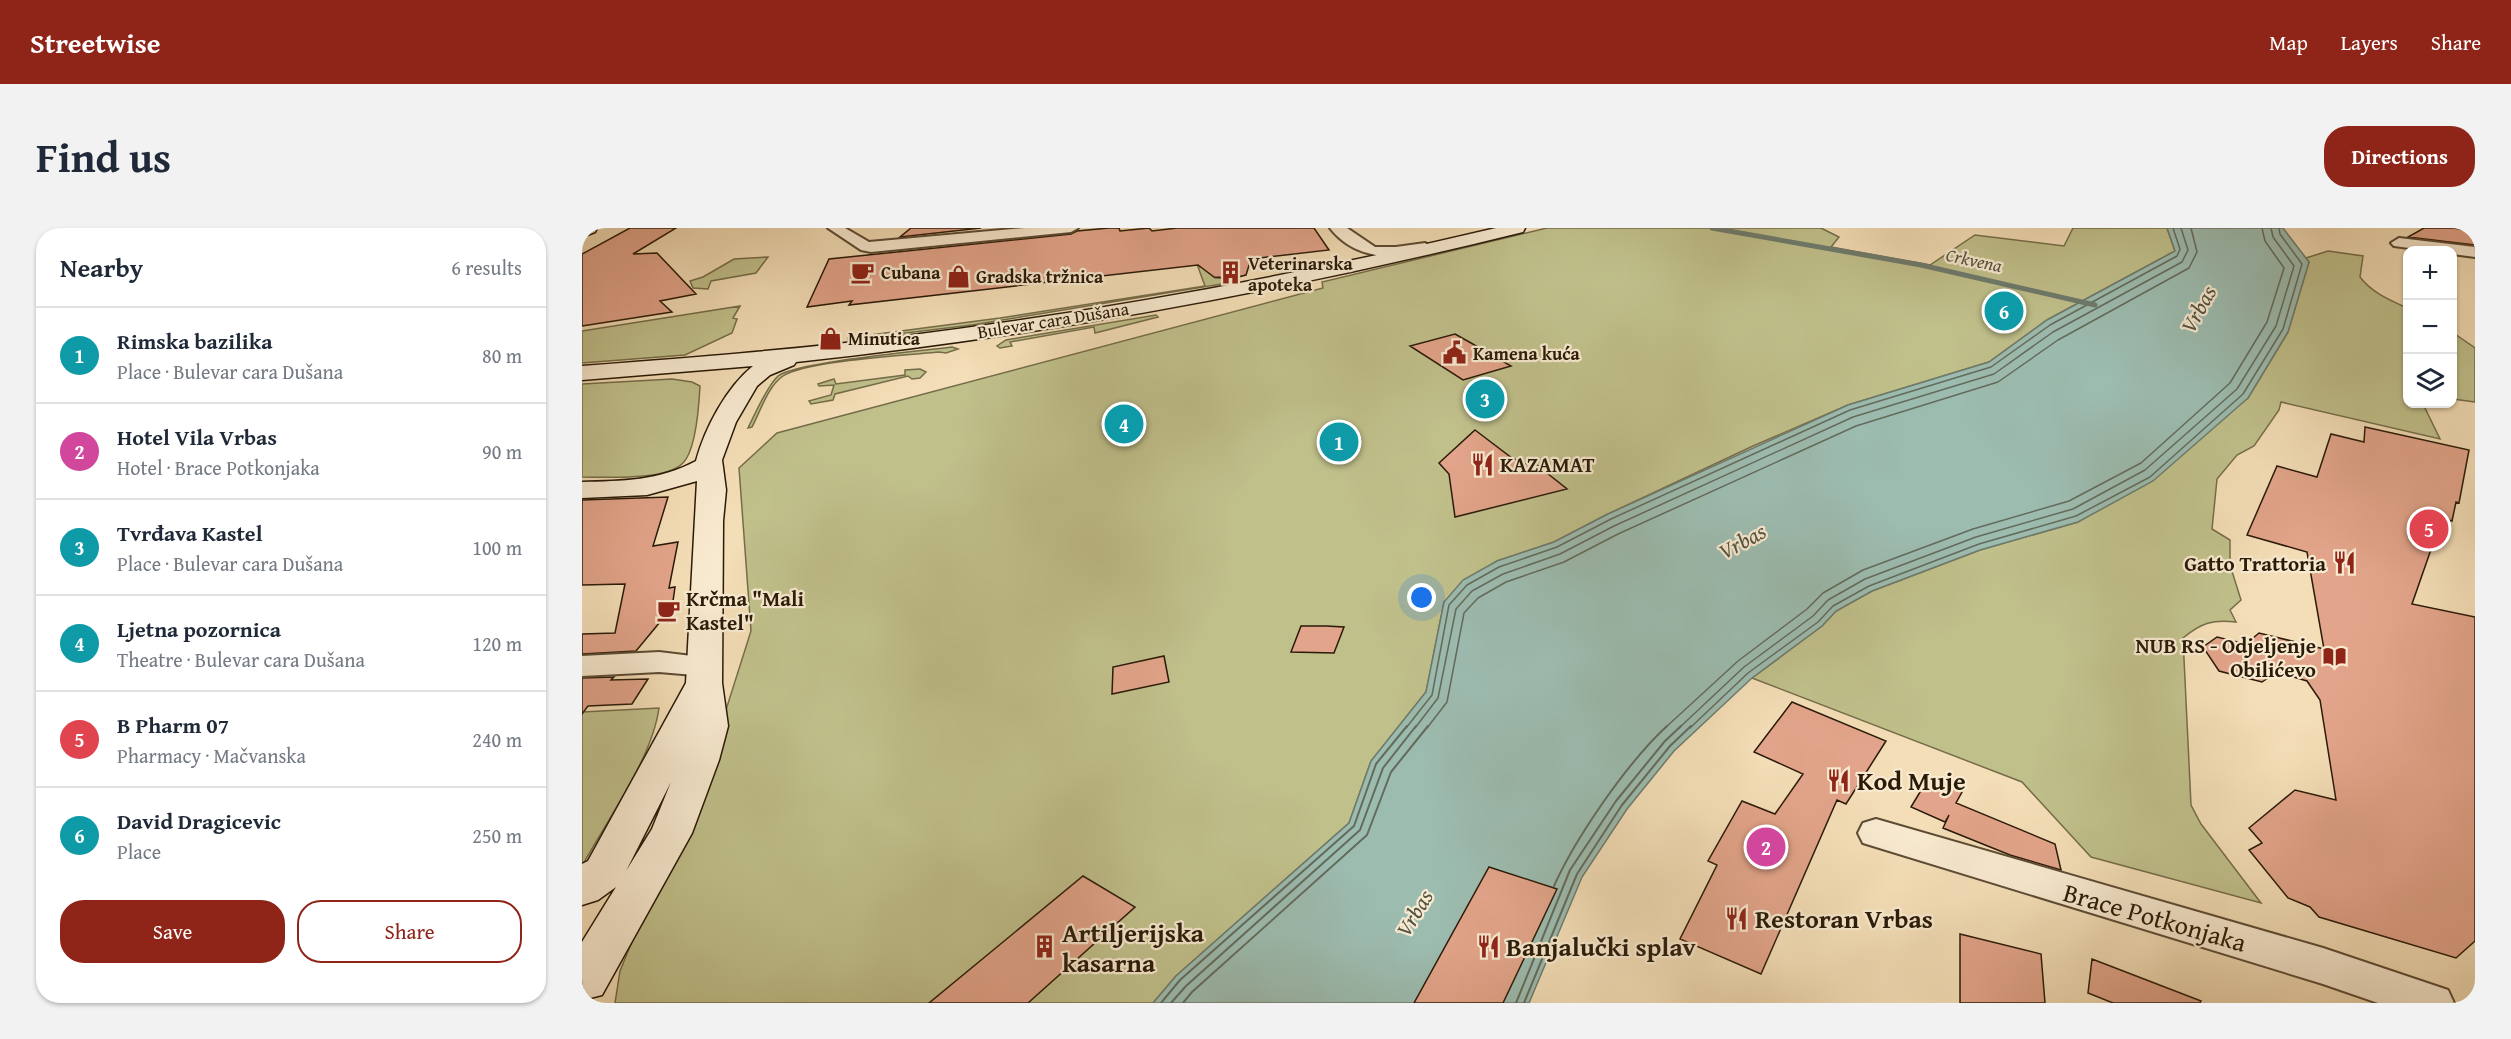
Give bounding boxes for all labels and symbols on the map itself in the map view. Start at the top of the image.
water label: Crkvena [1944,241,2005,279]
place label: Veterinarska apoteka [1248,250,1353,298]
cafe icon: Cubana [850,259,876,285]
place label: Cubana [881,259,941,286]
building icon: Veterinarska apoteka [1217,260,1243,286]
shop icon: Gradska tržnica [945,263,971,289]
place label: Gradska tržnica [976,263,1104,290]
water label: Vrbas [2172,279,2224,339]
pin: 6 [1984,288,2024,334]
street label: Bulevar cara Dušana [975,295,1131,345]
shop icon: Minutica [817,325,843,351]
place label: Minutica [848,325,921,352]
public building icon: Kamena kuća [1442,340,1468,366]
place label: Kamena kuća [1473,340,1581,367]
pin: 3 [1466,376,1504,422]
pin: 4 [1104,402,1144,446]
pin: 1 [1320,420,1359,464]
place label: KAZAMAT [1500,449,1595,480]
restaurant icon: KAZAMAT [1469,451,1495,477]
pin: 5 [2410,506,2448,552]
water label: Vrbas [1712,515,1772,567]
place label: Gatto Trattoria [2184,548,2326,579]
restaurant icon: Gatto Trattoria [2331,550,2357,576]
place label: Krčma "Mali Kastel" [686,583,804,638]
your location [1407,583,1436,612]
cafe icon: Krčma "Mali Kastel" [655,597,681,623]
place label: NUB RS - Odjeljenje Obilićevo [2135,630,2316,685]
library icon: NUB RS - Odjeljenje Obilićevo [2321,644,2347,670]
place label: Kod Muje [1857,761,1966,800]
restaurant icon: Kod Muje [1826,767,1852,793]
pin: 2 [1746,824,1786,870]
street label: Brace Potkonjaka [2059,872,2252,962]
water label: Vrbas [1387,883,1441,943]
place label: Restoran Vrbas [1755,899,1933,938]
restaurant icon: Restoran Vrbas [1724,905,1750,931]
place label: Artiljerijska kasarna [1062,913,1205,982]
place label: Banjalučki splav [1506,927,1696,966]
restaurant icon: Banjalučki splav [1475,933,1501,959]
building icon: Artiljerijska kasarna [1031,934,1057,960]

